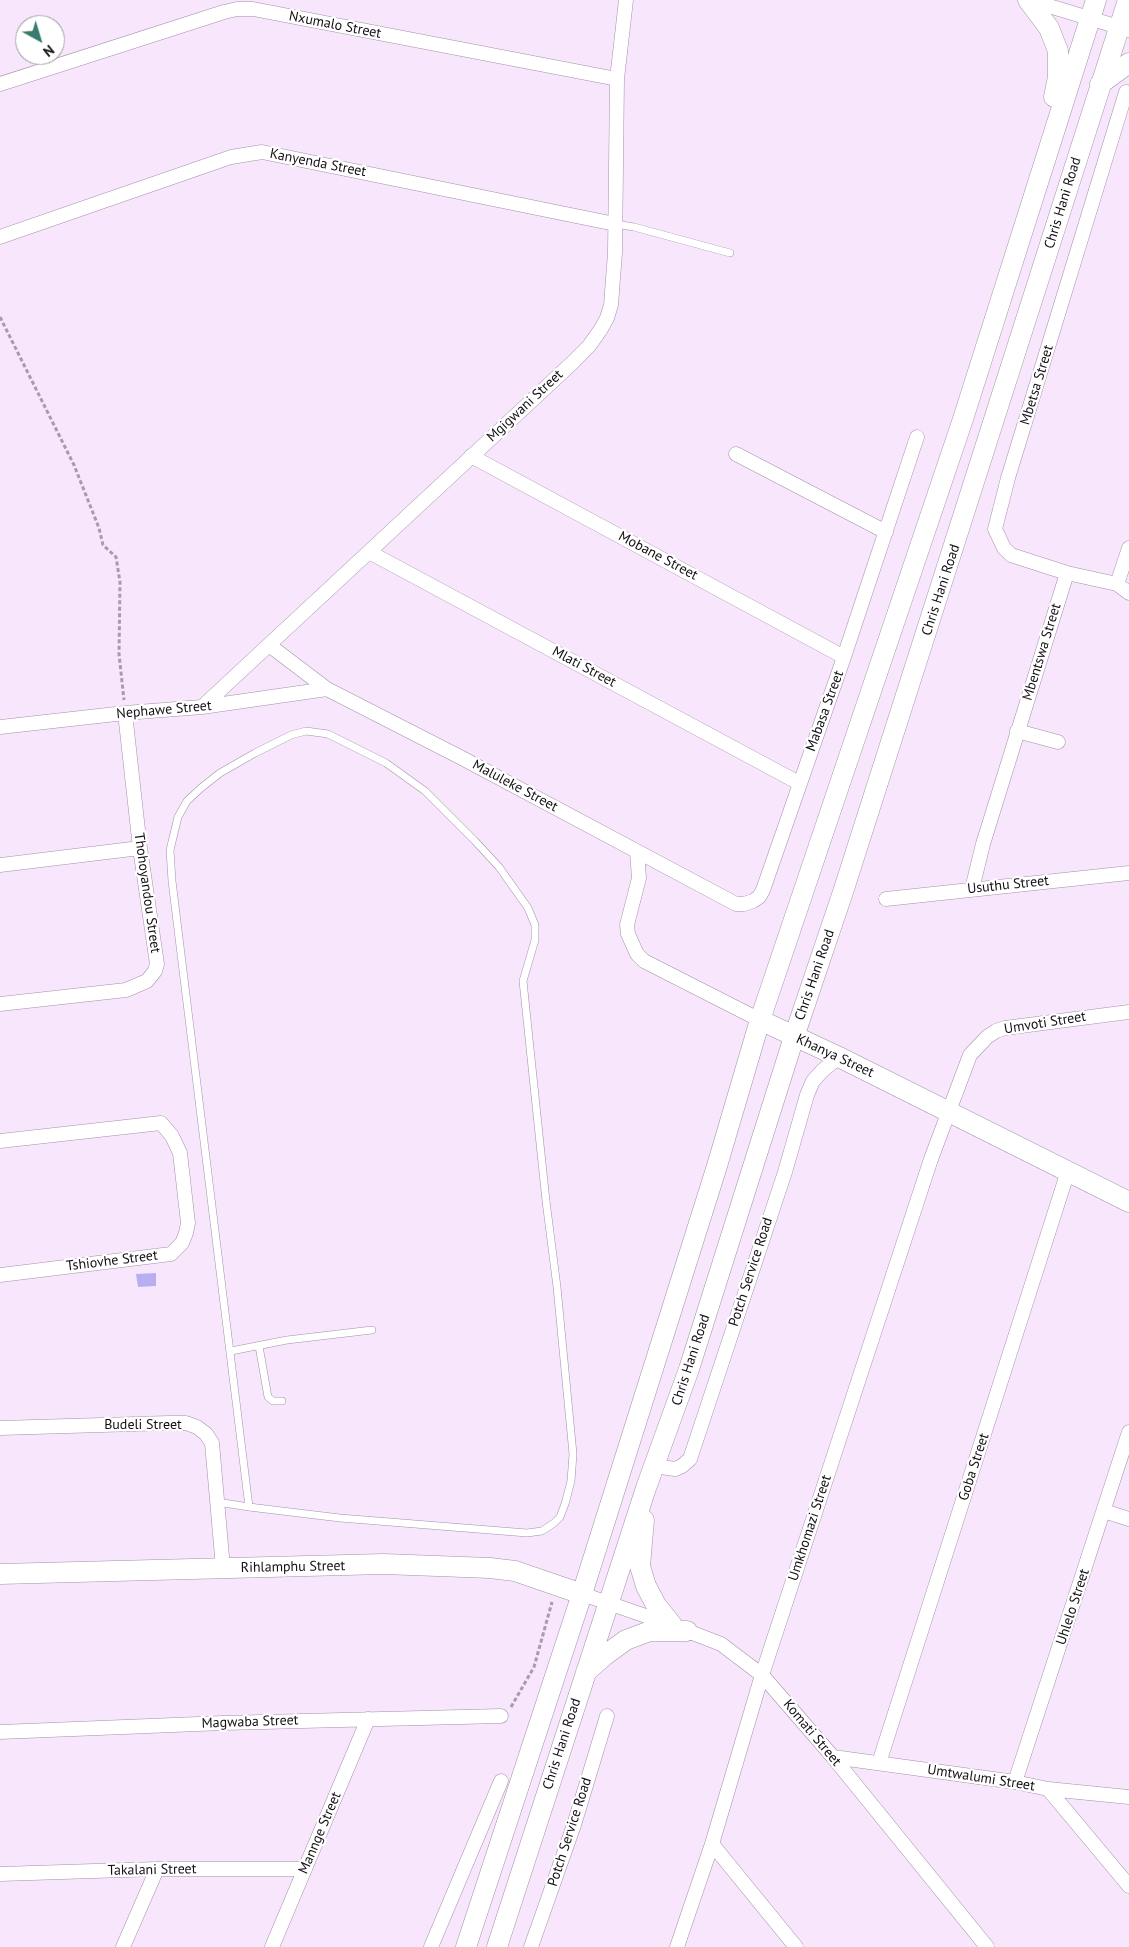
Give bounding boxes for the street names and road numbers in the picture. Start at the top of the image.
street label: Nxumalo Street [287,8,383,42]
street label: Kanyenda Street [268,145,368,181]
street label: Chris Hani Road [1041,155,1085,251]
street label: Mbetsa Street [1017,343,1057,427]
street label: Mgigwani Street [483,366,567,446]
street label: Mobane Street [615,528,701,584]
street label: Chris Hani Road [918,542,964,638]
street label: Mbentswa Street [1019,601,1065,703]
street label: Mlati Street [549,643,619,691]
street label: Mabasa Street [803,668,847,754]
street label: Nephawe Street [116,697,212,723]
street label: Maluleke Street [470,757,560,815]
street label: Thohoyandou Street [130,832,164,954]
street label: Usuthu Street [966,872,1050,898]
street label: Chris Hani Road [792,927,838,1023]
street label: Umvoti Street [1003,1008,1087,1038]
street label: Khanya Street [793,1031,877,1081]
street label: Potch Service Road [725,1215,777,1329]
street label: Tshiovhe Street [65,1247,159,1275]
street label: Chris Hani Road [668,1312,714,1408]
street label: Budeli Street [104,1417,182,1433]
street label: Goba Street [955,1431,993,1503]
street label: Umkhomazi Street [785,1473,835,1583]
street label: Rihlamphu Street [241,1558,345,1576]
street label: Uhlelo Street [1053,1567,1093,1647]
street label: Chris Hani Road [539,1696,585,1792]
street label: Komati Street [779,1696,845,1770]
street label: Magwaba Street [201,1712,299,1732]
street label: Umtwalumi Street [926,1761,1036,1795]
street label: Potch Service Road [544,1775,596,1889]
street label: Mannge Street [295,1789,345,1877]
street label: Takalani Street [107,1861,197,1879]

